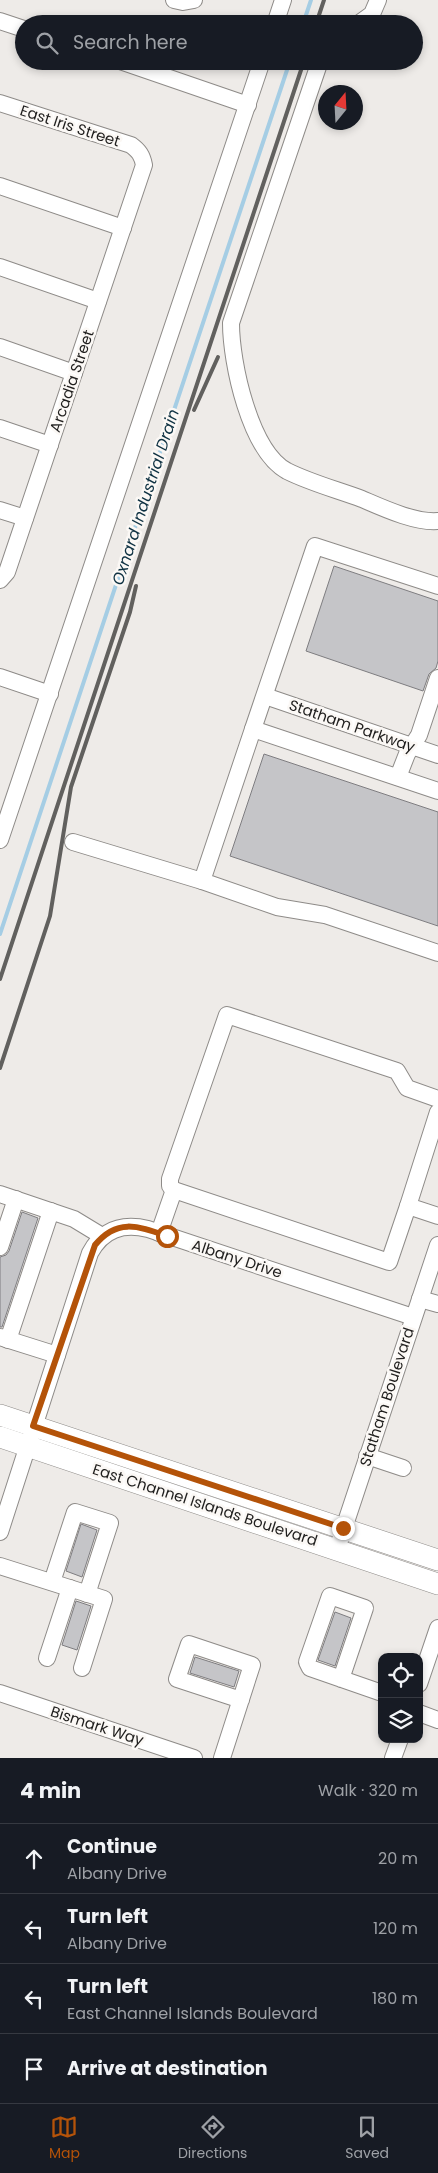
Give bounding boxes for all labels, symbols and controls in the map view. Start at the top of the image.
search box [15,15,423,70]
icon: search [33,29,61,57]
text: Search here [73,29,187,56]
north arrow [318,85,363,130]
street label: East Iris Street [18,99,123,152]
street label: Arcadia Street [44,327,99,435]
water label: Oxnard Industrial Drain [106,406,185,588]
street label: Statham Parkway [286,694,419,757]
route start [156,1225,179,1248]
street label: Albany Drive [189,1234,285,1283]
street label: Statham Boulevard [354,1325,419,1469]
street label: East Channel Islands Boulevard [90,1458,320,1551]
route end [332,1517,355,1540]
map controls [378,1653,423,1743]
button: locate [378,1653,423,1698]
button: layers [378,1698,423,1743]
street label: Bismark Way [48,1701,147,1751]
text: 4 min [20,1776,81,1805]
text: Walk · 320 m [318,1779,418,1802]
text: Continue [67,1833,157,1860]
icon: ahead [20,1845,48,1873]
text: 20 m [378,1847,418,1870]
text: Albany Drive [67,1862,167,1885]
text: Turn left [67,1903,148,1930]
icon: left [20,1915,48,1943]
text: 120 m [373,1917,418,1940]
text: Albany Drive [67,1932,167,1955]
text: Turn left [67,1973,148,2000]
icon: left [20,1985,48,2013]
text: 180 m [372,1987,418,2010]
text: East Channel Islands Boulevard [67,2002,318,2025]
icon: arrive [20,2055,48,2083]
text: Arrive at destination [67,2055,268,2082]
tab: Map [49,2113,80,2164]
tab: Directions [178,2113,247,2164]
tab: Saved [345,2113,389,2164]

